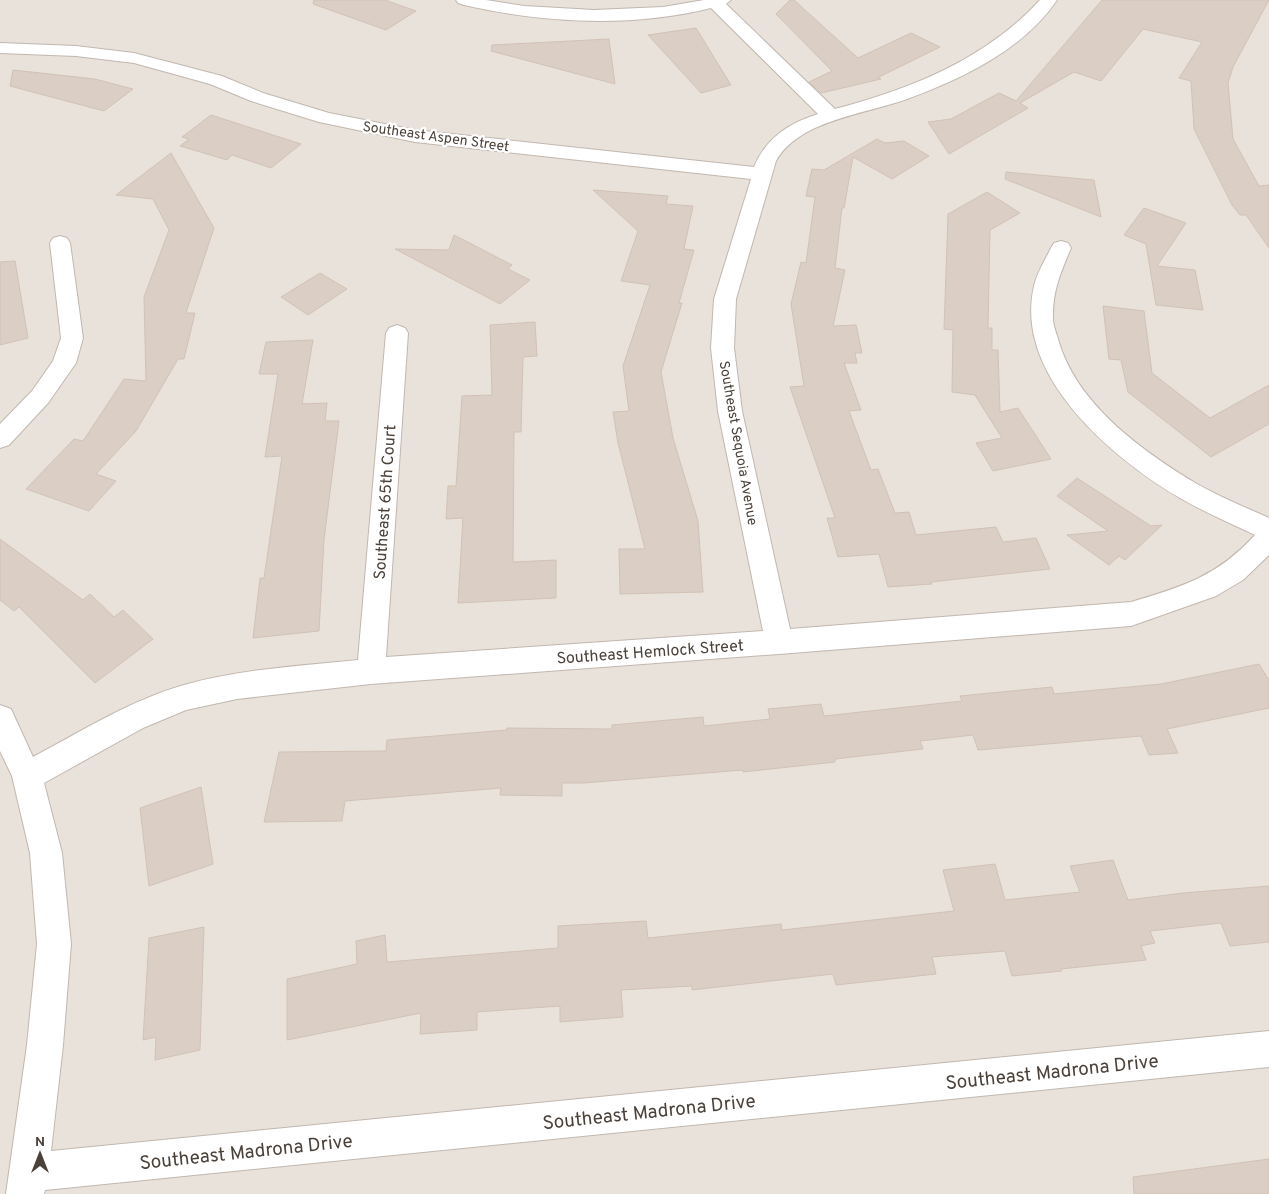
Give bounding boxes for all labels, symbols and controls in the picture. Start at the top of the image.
street label: Southeast Aspen Street [361,119,510,156]
street label: Southeast Sequoia Avenue [715,360,760,527]
street label: Southeast 65th Court [371,424,401,580]
street label: Southeast Hemlock Street [556,636,744,670]
street label: Southeast Madrona Drive [945,1050,1160,1096]
street label: Southeast Madrona Drive [542,1090,757,1136]
north arrow [15,1129,65,1179]
street label: Southeast Madrona Drive [139,1130,354,1176]
text: N [35,1134,45,1151]

